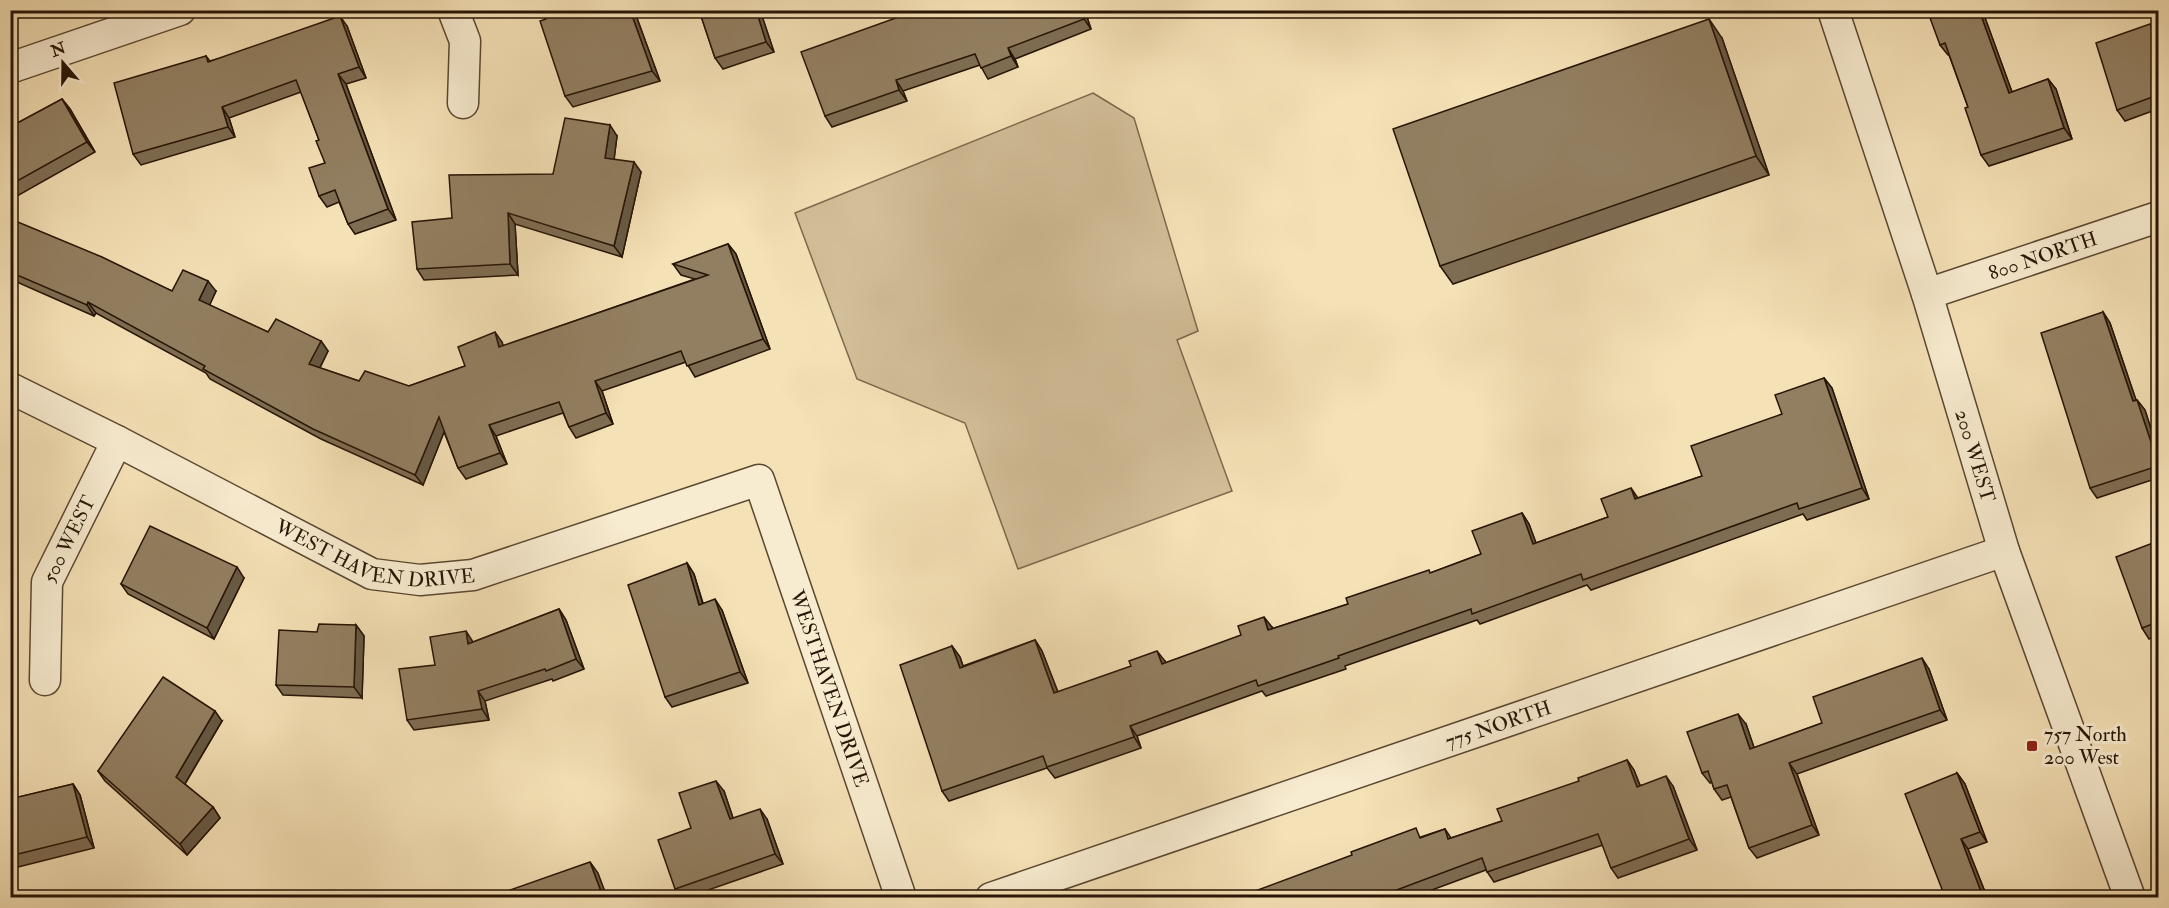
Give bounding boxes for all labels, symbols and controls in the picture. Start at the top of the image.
north arrow [33,33,93,93]
text: N [47,38,69,62]
street label: 800 NORTH [1985,226,2100,285]
street label: 200 WEST [1950,406,2001,505]
street label: 500 WEST [36,491,101,587]
street label: WEST HAVEN DRIVE [270,513,476,593]
street label: WESTHAVEN DRIVE [784,586,875,790]
street label: 775 NORTH [1442,695,1554,754]
place label: 757 North 200 West [2044,722,2127,770]
marker: 757 North 200 West [2025,739,2039,753]

